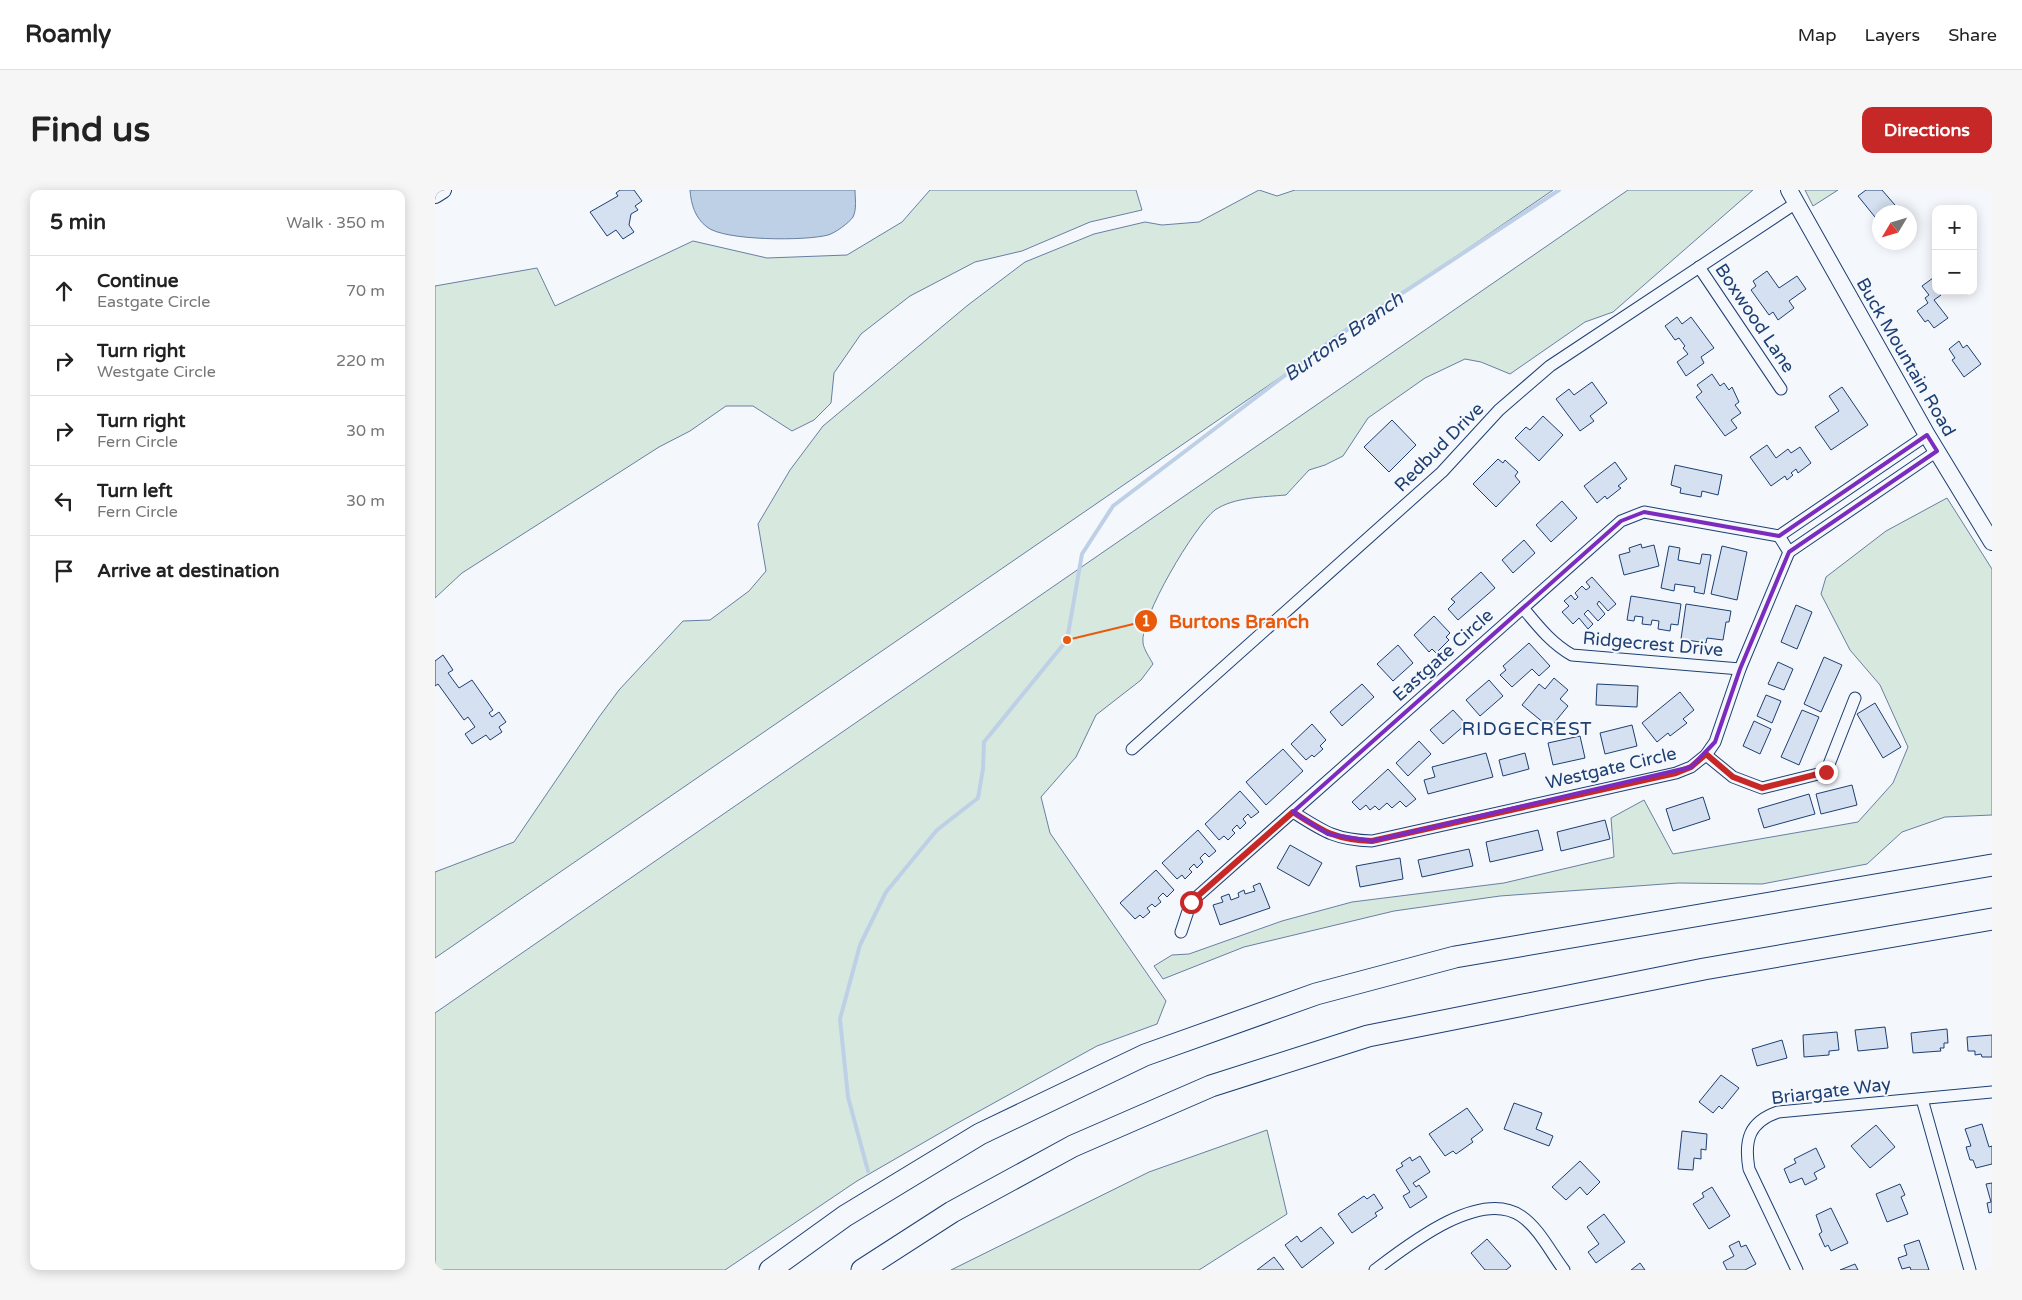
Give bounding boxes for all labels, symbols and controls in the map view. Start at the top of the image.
text: Roamly [25,20,111,49]
text: Map [1798,24,1837,46]
text: Layers [1865,24,1920,46]
text: Share [1948,24,1997,46]
button: Directions [1862,107,1992,153]
text: Find us [30,109,150,151]
north arrow [1872,205,1917,250]
map controls [1932,205,1977,295]
button: + [1932,205,1977,250]
text: 5 min [50,210,106,235]
text: Walk · 350 m [286,213,385,233]
button: − [1932,250,1977,295]
street label: Boxwood Lane [1710,259,1800,377]
text: Continue [97,270,179,292]
street label: Buck Mountain Road [1852,274,1960,440]
icon: ahead [50,277,78,305]
text: 70 m [346,281,385,301]
water label: Burtons Branch [1280,287,1408,386]
text: Eastgate Circle [97,292,210,312]
text: Turn right [97,340,185,362]
icon: right [50,347,78,375]
text: 220 m [336,351,385,371]
text: Westgate Circle [97,362,216,382]
street label: Redbud Drive [1390,398,1488,496]
text: Turn right [97,410,185,432]
icon: right [50,417,78,445]
text: 30 m [346,421,385,441]
text: Fern Circle [97,432,178,452]
text: Turn left [97,480,173,502]
icon: left [50,487,78,515]
text: 30 m [346,491,385,511]
text: Fern Circle [97,502,178,522]
icon: arrive [50,557,78,585]
text: Arrive at destination [97,560,280,582]
callout: Burtons Branch [1134,604,1319,638]
street label: Eastgate Circle [1388,604,1498,706]
text: Burtons Branch [1169,611,1309,633]
text: 1 [1141,612,1151,630]
street label: Ridgecrest Drive [1582,627,1724,661]
district label: RIDGECREST [1461,718,1593,740]
street label: Westgate Circle [1543,742,1679,794]
route end [1815,761,1838,784]
route start [1180,891,1203,914]
street label: Briargate Way [1770,1073,1892,1109]

